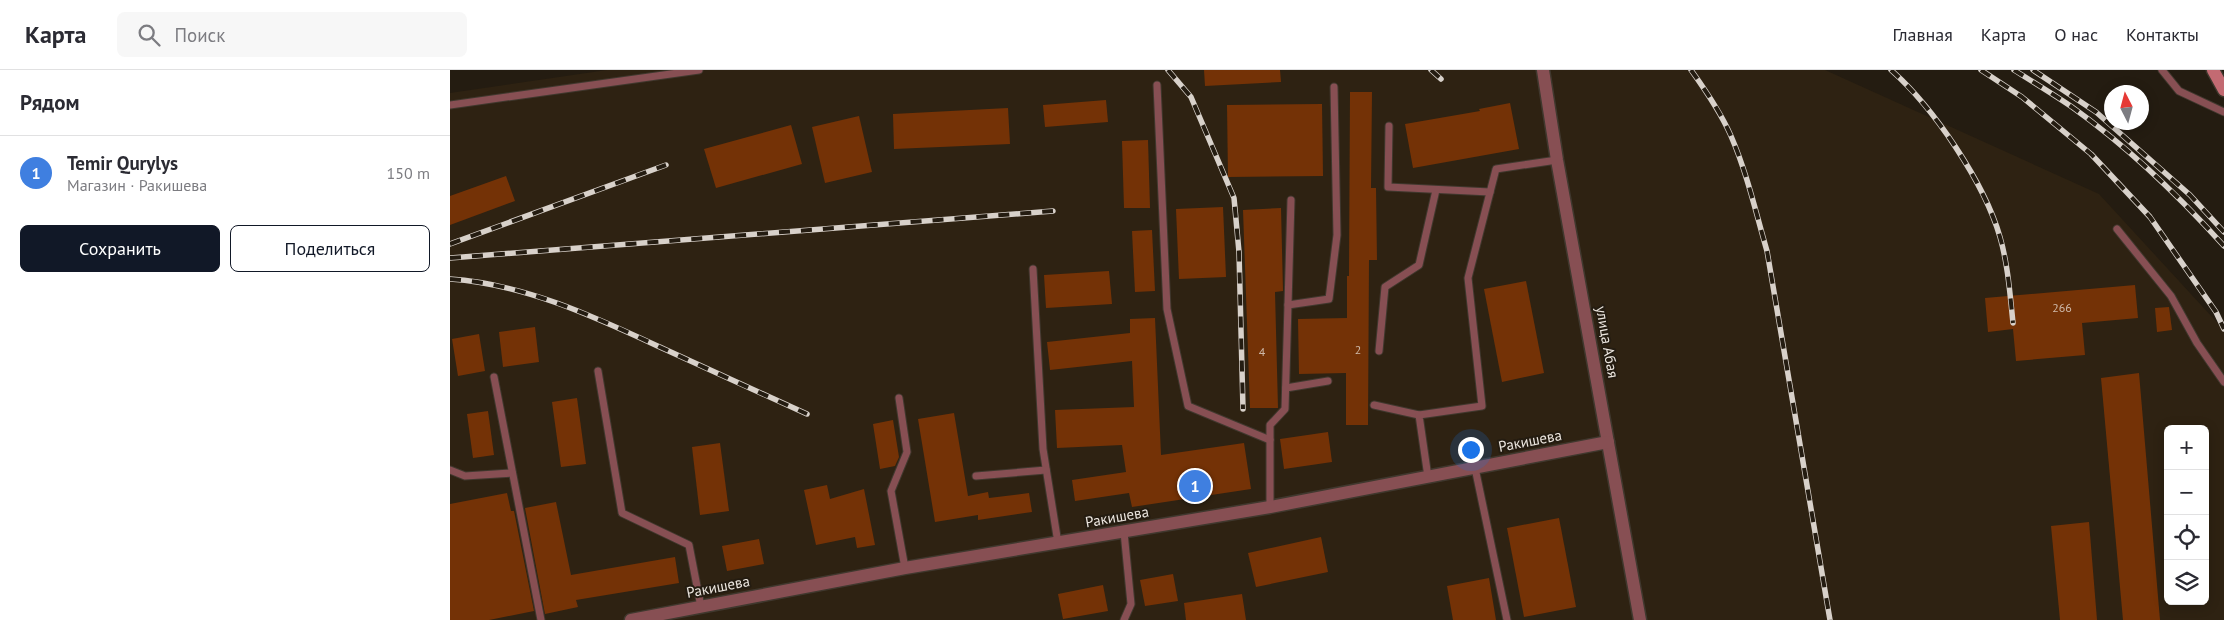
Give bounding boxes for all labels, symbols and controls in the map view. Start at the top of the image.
search box [117,12,467,57]
text: Карта [25,19,87,50]
icon: search [135,21,163,49]
text: Поиск [175,23,225,47]
text: Главная [1892,23,1953,46]
text: Карта [1981,23,2026,46]
text: О нас [2054,23,2098,46]
text: Контакты [2126,23,2199,46]
north arrow [2104,85,2149,130]
text: Рядом [20,89,79,116]
text: Temir Qurylys [67,151,178,175]
text: 1 [31,163,41,183]
text: 150 m [387,163,430,183]
text: Магазин · Ракишева [67,175,207,195]
button: Сохранить [20,225,220,272]
button: Поделиться [230,225,430,272]
house number: 266 [2052,300,2072,315]
street label: улица Абая [1592,304,1623,380]
house number: 2 [1355,342,1361,357]
house number: 4 [1259,344,1266,359]
street label: Ракишева [1497,425,1563,456]
map controls [2164,425,2209,605]
button: + [2164,425,2209,470]
your location [1458,437,1484,463]
pin: 1 [1179,467,1211,505]
button: − [2164,470,2209,515]
street label: Ракишева [1084,502,1150,531]
button: locate [2164,515,2209,560]
button: layers [2164,560,2209,605]
street label: Ракишева [685,571,751,602]

